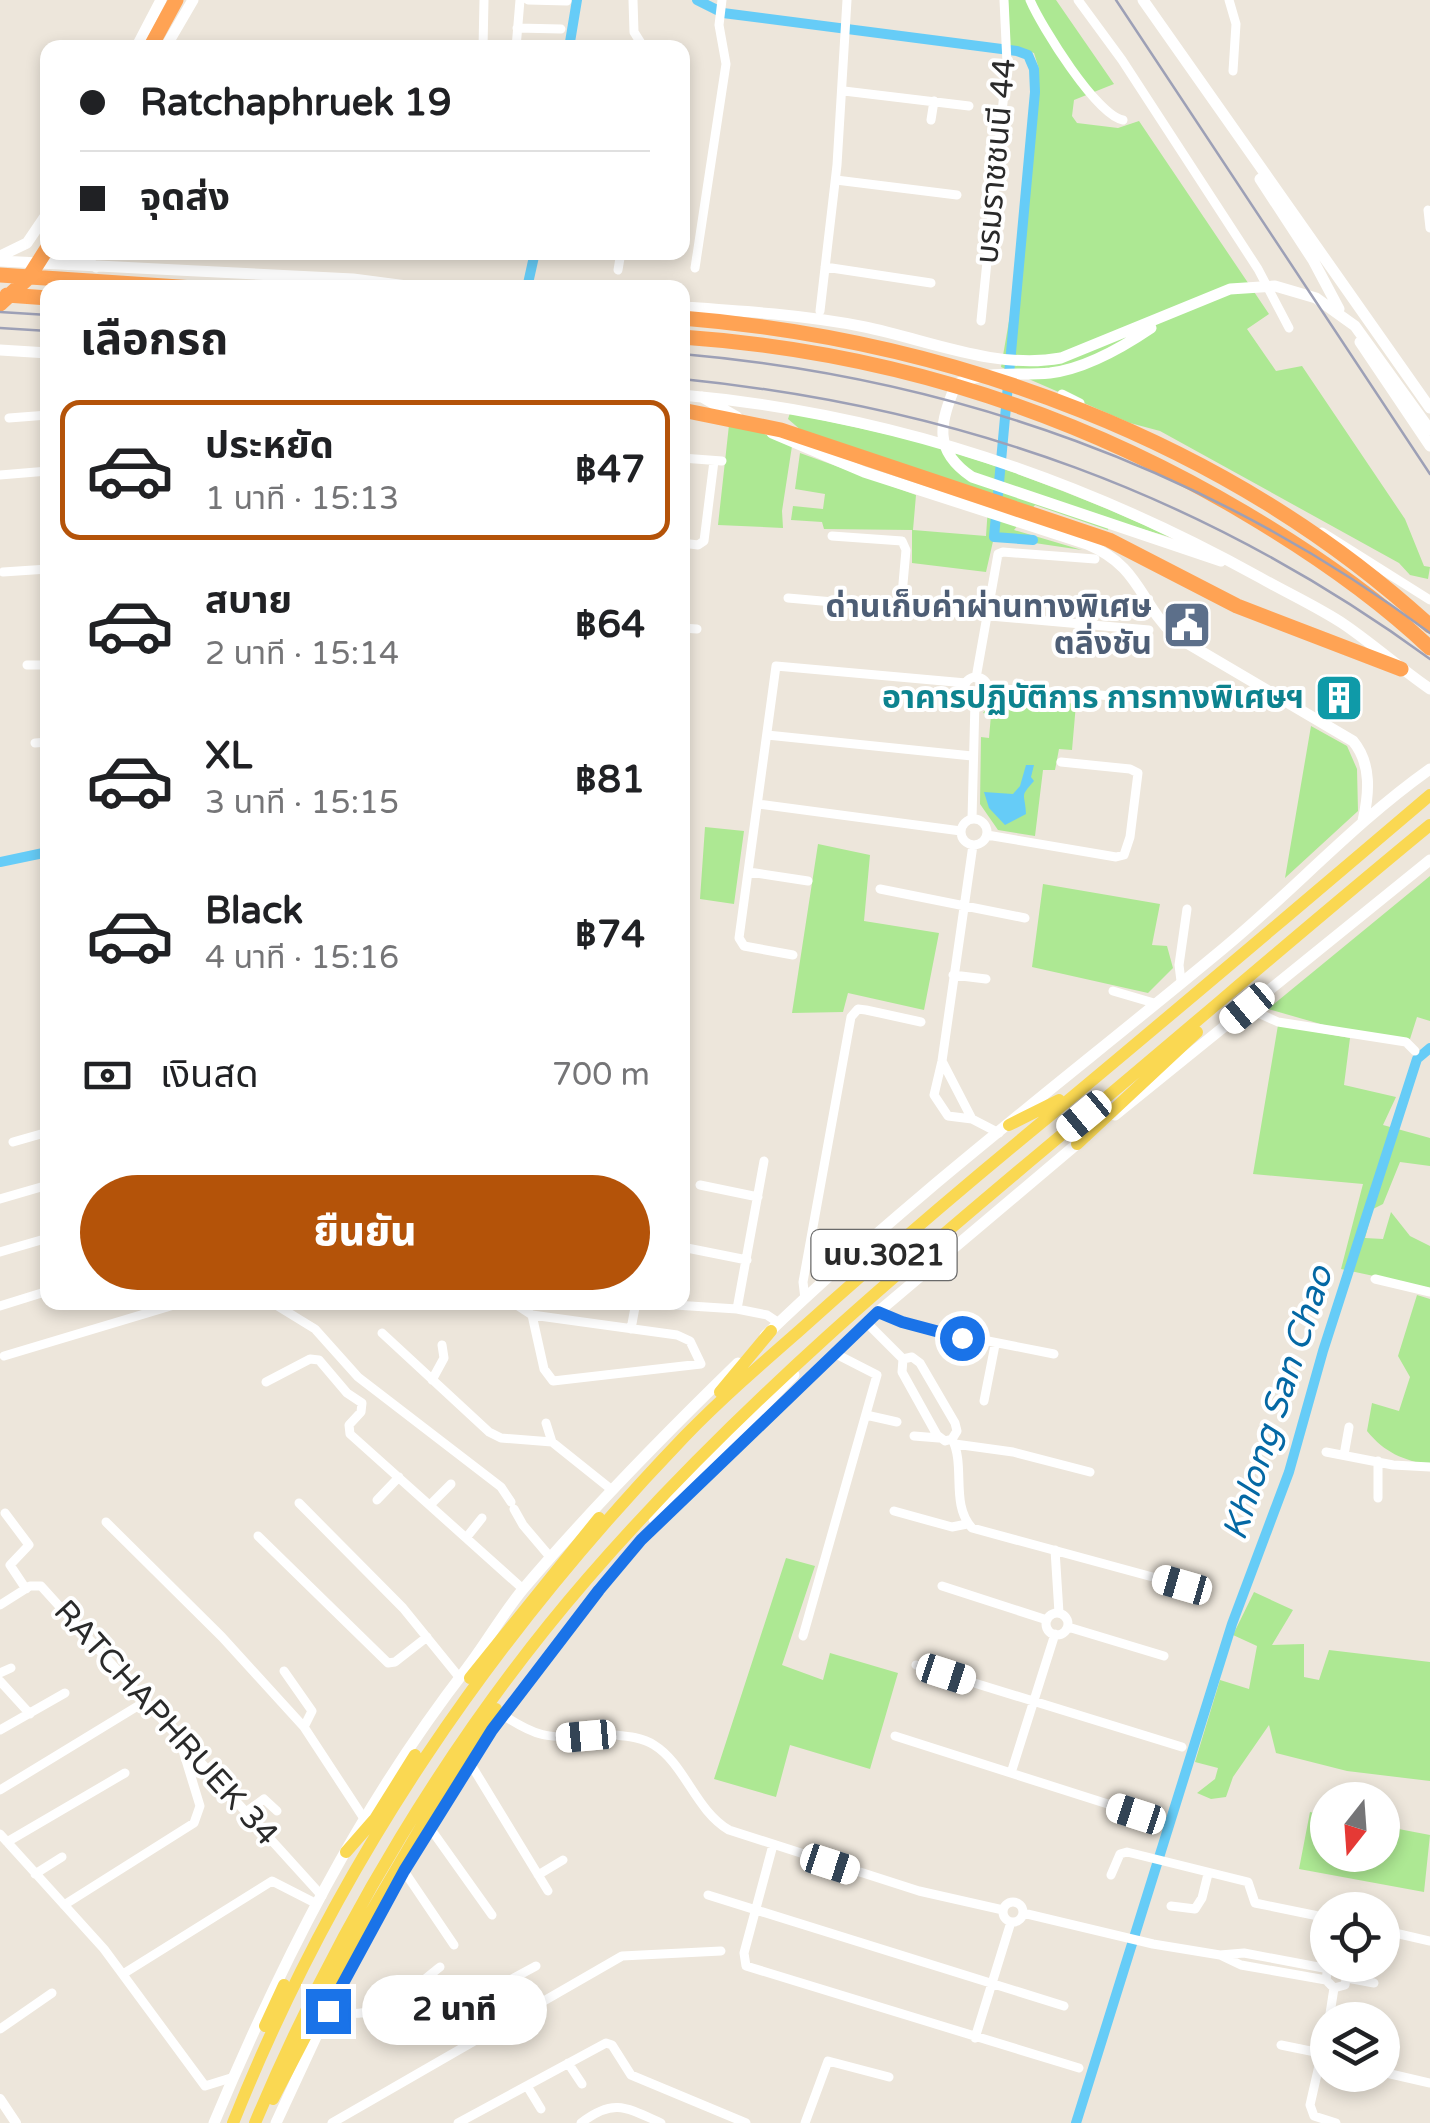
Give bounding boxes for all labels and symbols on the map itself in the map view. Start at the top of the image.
street label: บรมราชชนนี 44 [968,57,1024,265]
place label: ด่านเก็บค่าผ่านทางพิเศษ ตลิ่งชัน [826,588,1152,663]
public building icon: ด่านเก็บค่าผ่านทางพิเศษ ตลิ่งชัน [1161,599,1213,651]
building icon: อาคารปฏิบัติการ การทางพิเศษฯ [1313,672,1365,724]
place label: อาคารปฏิบัติการ การทางพิเศษฯ [882,679,1304,717]
car [1214,977,1280,1039]
car [1051,1085,1117,1147]
road number: นบ.3021 [812,1230,956,1280]
water label: Khlong San Chao [1214,1259,1343,1545]
route start [940,1316,985,1361]
car [1149,1562,1215,1608]
street label: RATCHAPHRUEK 34 [46,1593,286,1853]
car [913,1650,979,1698]
car [555,1718,617,1754]
north arrow [1310,1782,1400,1872]
car [1103,1790,1169,1838]
car [797,1840,863,1888]
callout: 2 นาที [363,1976,548,2046]
route end [306,1989,351,2034]

